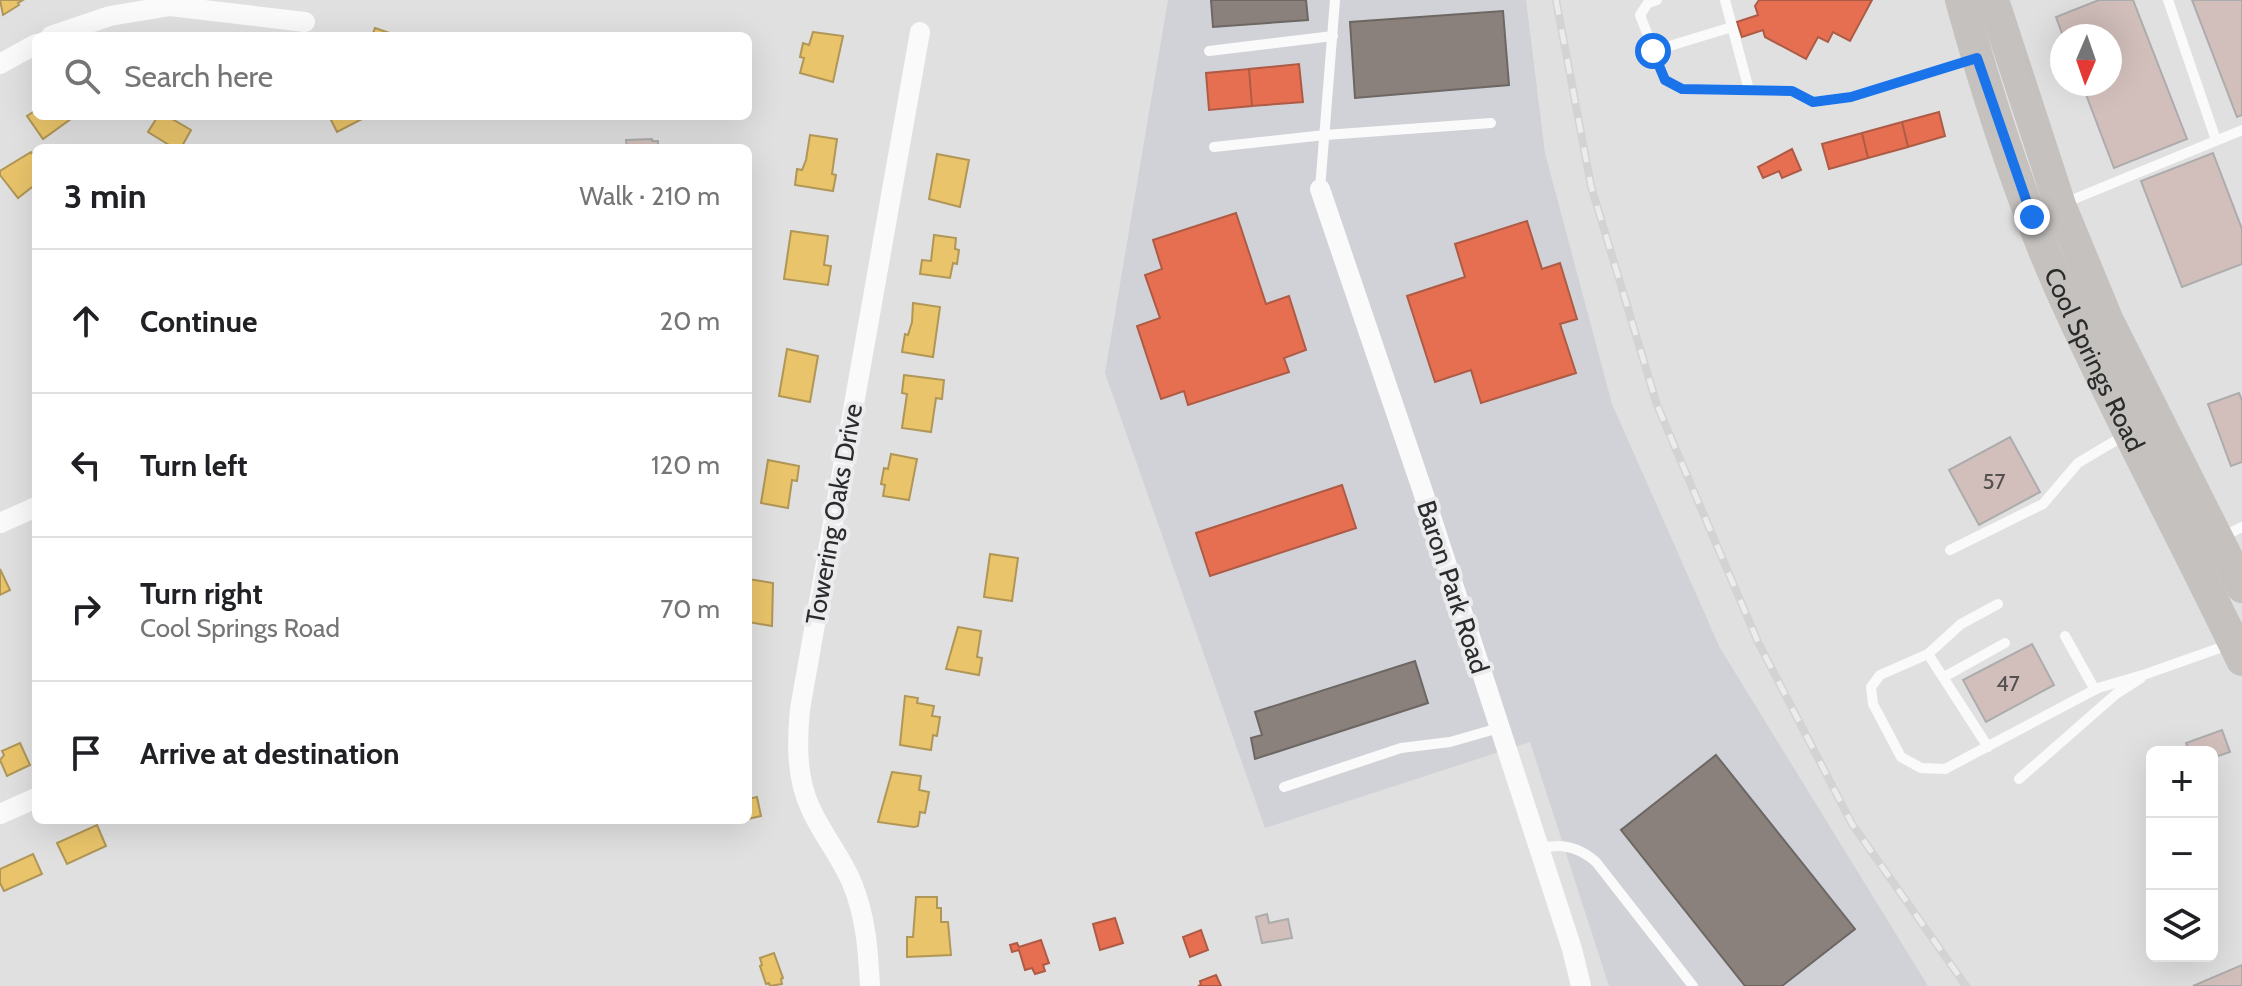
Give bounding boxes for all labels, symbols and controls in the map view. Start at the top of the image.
north arrow [2050,24,2122,96]
search box [32,32,752,120]
route start [1635,33,1671,69]
icon: search [60,54,104,98]
text: Search here [124,58,273,95]
text: 3 min [64,175,146,217]
text: Walk · 210 m [579,180,720,212]
route end [2014,199,2050,235]
street label: Cool Springs Road [2037,263,2152,457]
icon: ahead [64,299,108,343]
text: Continue [140,303,257,340]
text: 20 m [660,305,720,337]
street label: Towering Oaks Drive [799,401,869,627]
icon: left [64,443,108,487]
text: Turn left [140,447,248,484]
text: 120 m [651,449,720,481]
house number: 57 [1983,468,2005,495]
street label: Baron Park Road [1410,497,1496,677]
text: Turn right [140,575,263,612]
icon: right [64,587,108,631]
text: 70 m [660,593,720,625]
text: Cool Springs Road [140,612,340,644]
house number: 47 [1996,670,2020,697]
icon: arrive [64,731,108,775]
text: Arrive at destination [140,735,400,772]
map controls [2146,746,2218,962]
button: + [2146,746,2218,818]
button: − [2146,818,2218,890]
button: layers [2146,890,2218,962]

